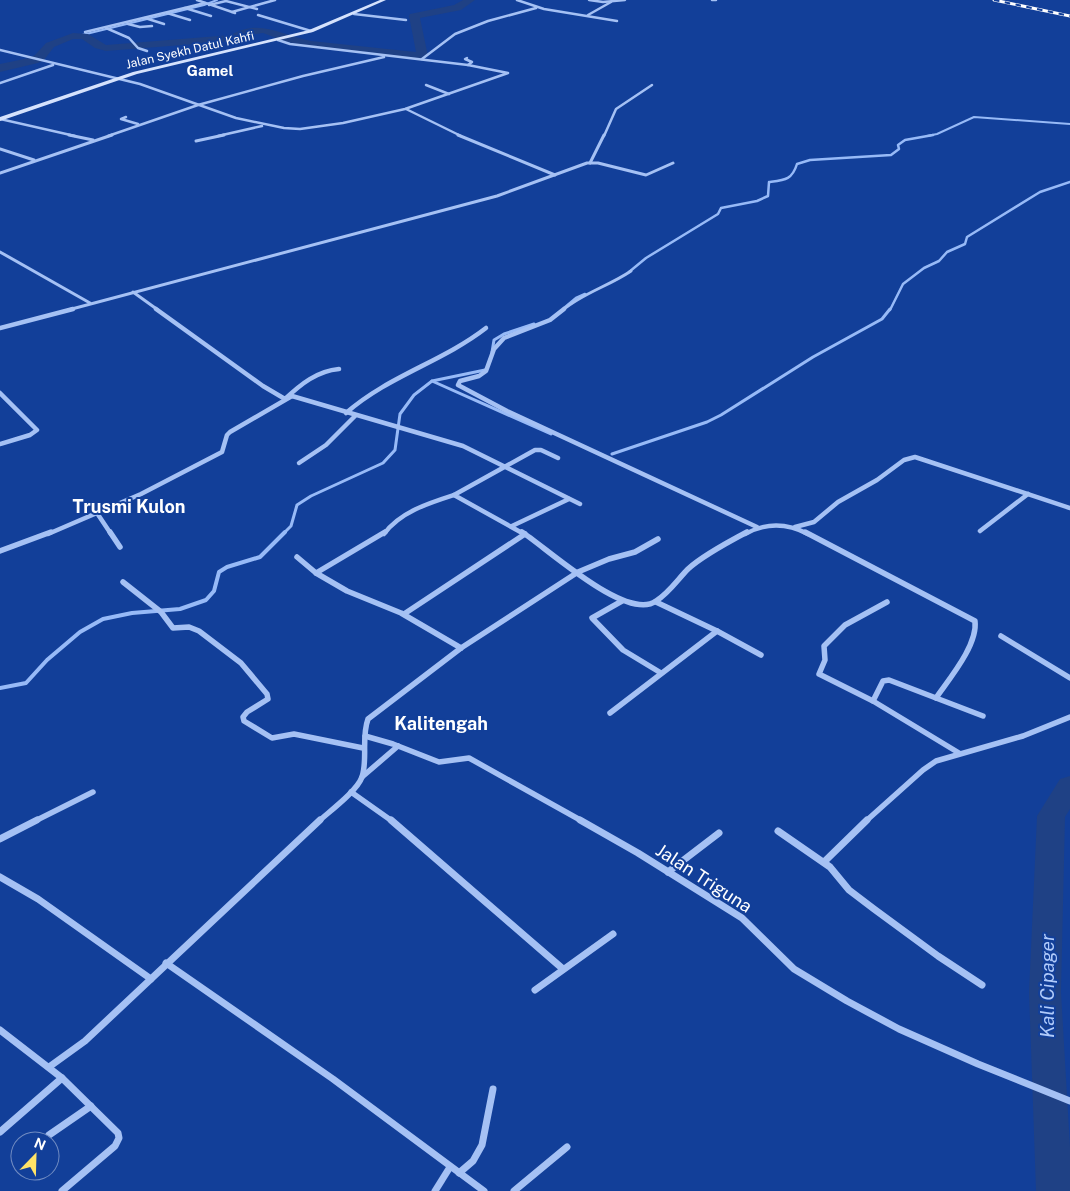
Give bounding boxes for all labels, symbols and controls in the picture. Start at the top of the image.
street label: Jalan Syekh Datul Kahfi [125,28,255,72]
district label: Gamel [187,62,234,79]
district label: Trusmi Kulon [73,496,185,517]
district label: Kalitengah [394,713,488,734]
street label: Jalan Triguna [652,839,756,917]
water label: Kali Cipager [1036,933,1058,1038]
north arrow [10,1131,60,1181]
text: N [32,1135,48,1154]

